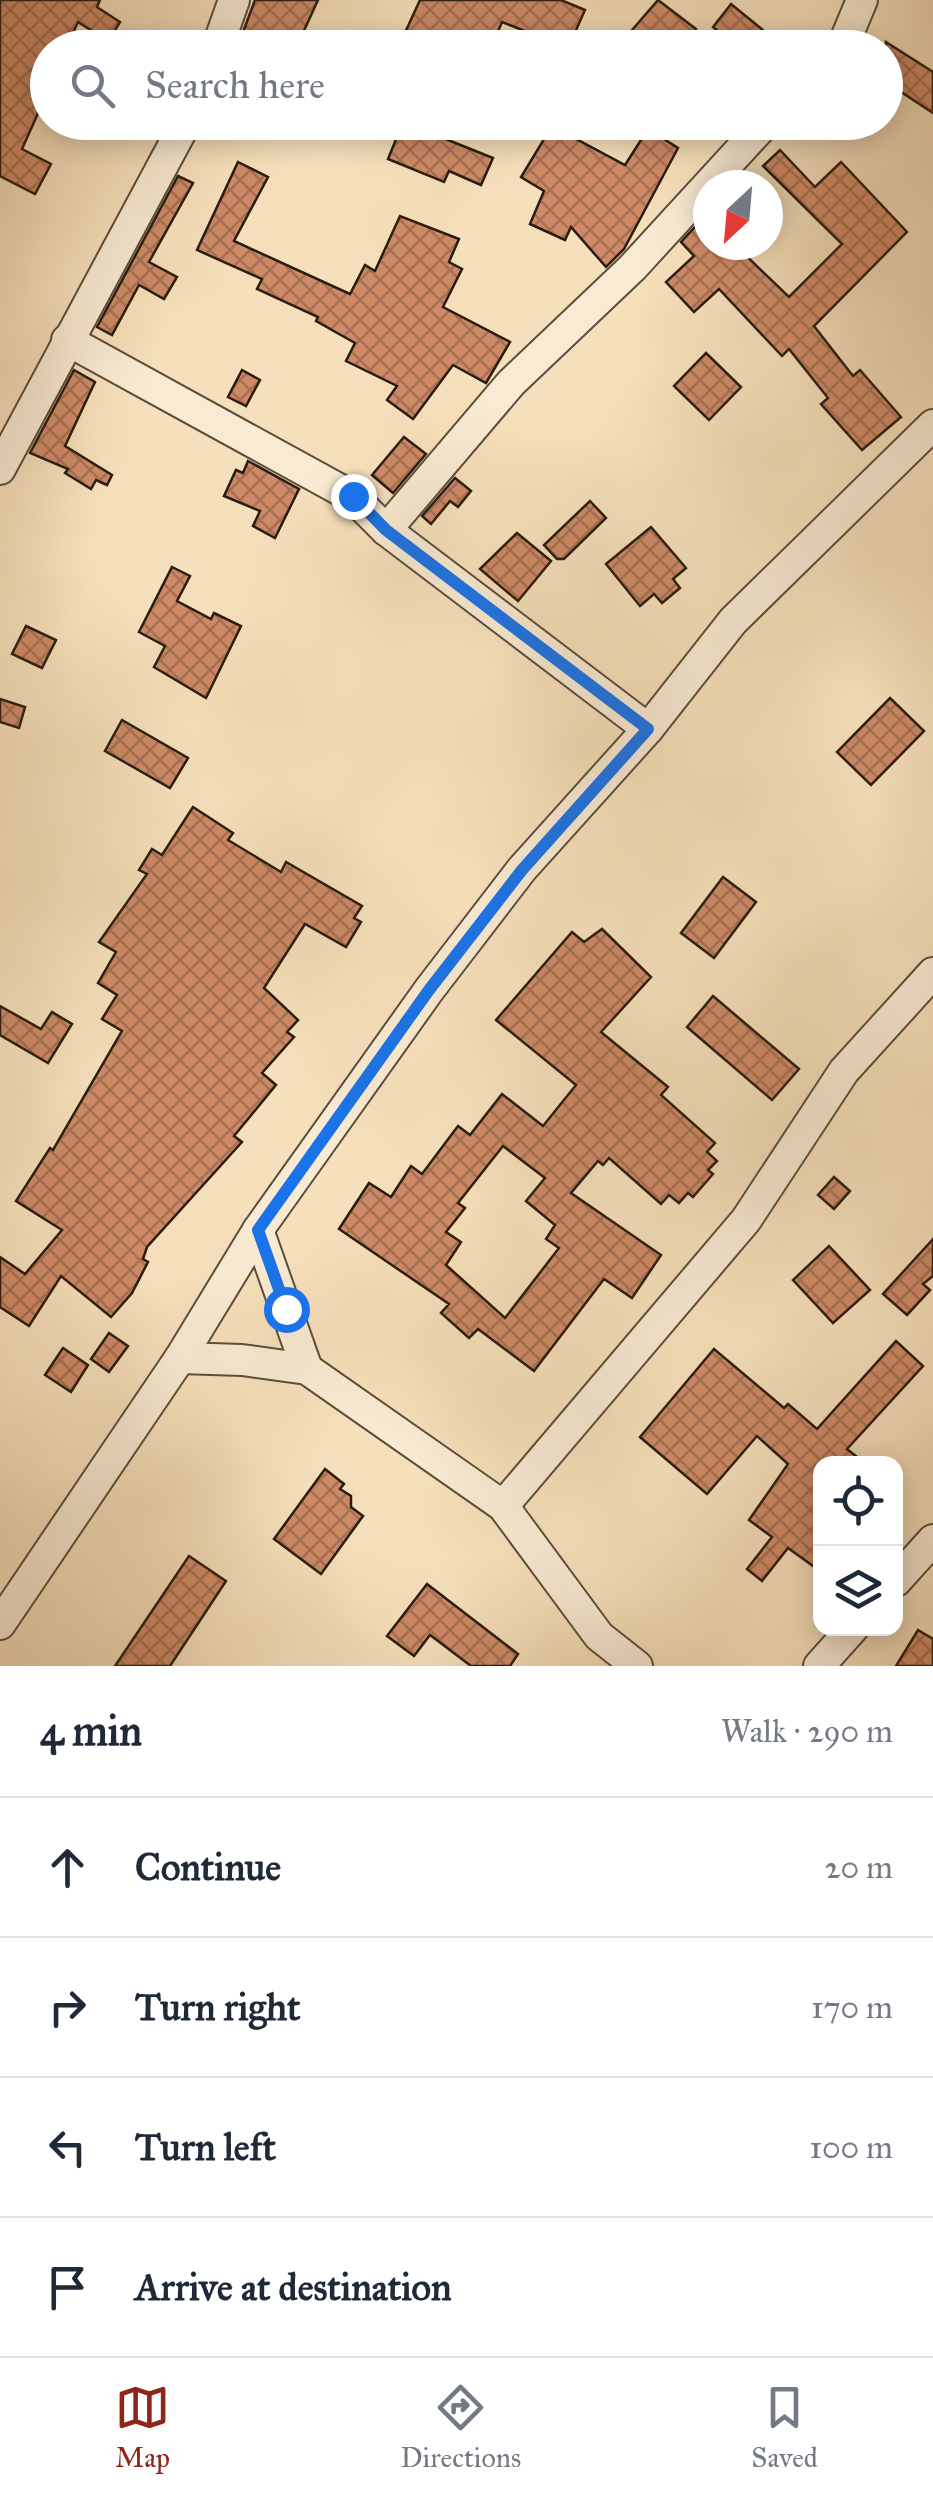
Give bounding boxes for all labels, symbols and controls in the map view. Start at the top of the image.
search box [30,30,903,140]
icon: search [65,58,120,113]
text: Search here [145,62,325,108]
north arrow [693,170,783,260]
route end [331,474,377,520]
route start [264,1287,310,1333]
map controls [813,1456,903,1636]
button: locate [813,1456,903,1546]
button: layers [813,1546,903,1636]
text: 4 min [40,1705,142,1757]
text: Walk · 290 m [721,1712,893,1751]
icon: ahead [40,1840,95,1895]
text: Continue [135,1844,281,1890]
text: 20 m [825,1848,893,1887]
icon: right [40,1980,95,2035]
text: Turn right [135,1984,301,2030]
text: 170 m [811,1988,893,2027]
icon: left [40,2120,95,2175]
text: Turn left [135,2124,276,2170]
text: 100 m [809,2128,893,2167]
icon: arrive [40,2260,95,2315]
text: Arrive at destination [135,2264,452,2310]
tab: Map [115,2380,170,2475]
tab: Directions [400,2380,521,2475]
tab: Saved [751,2380,818,2475]

